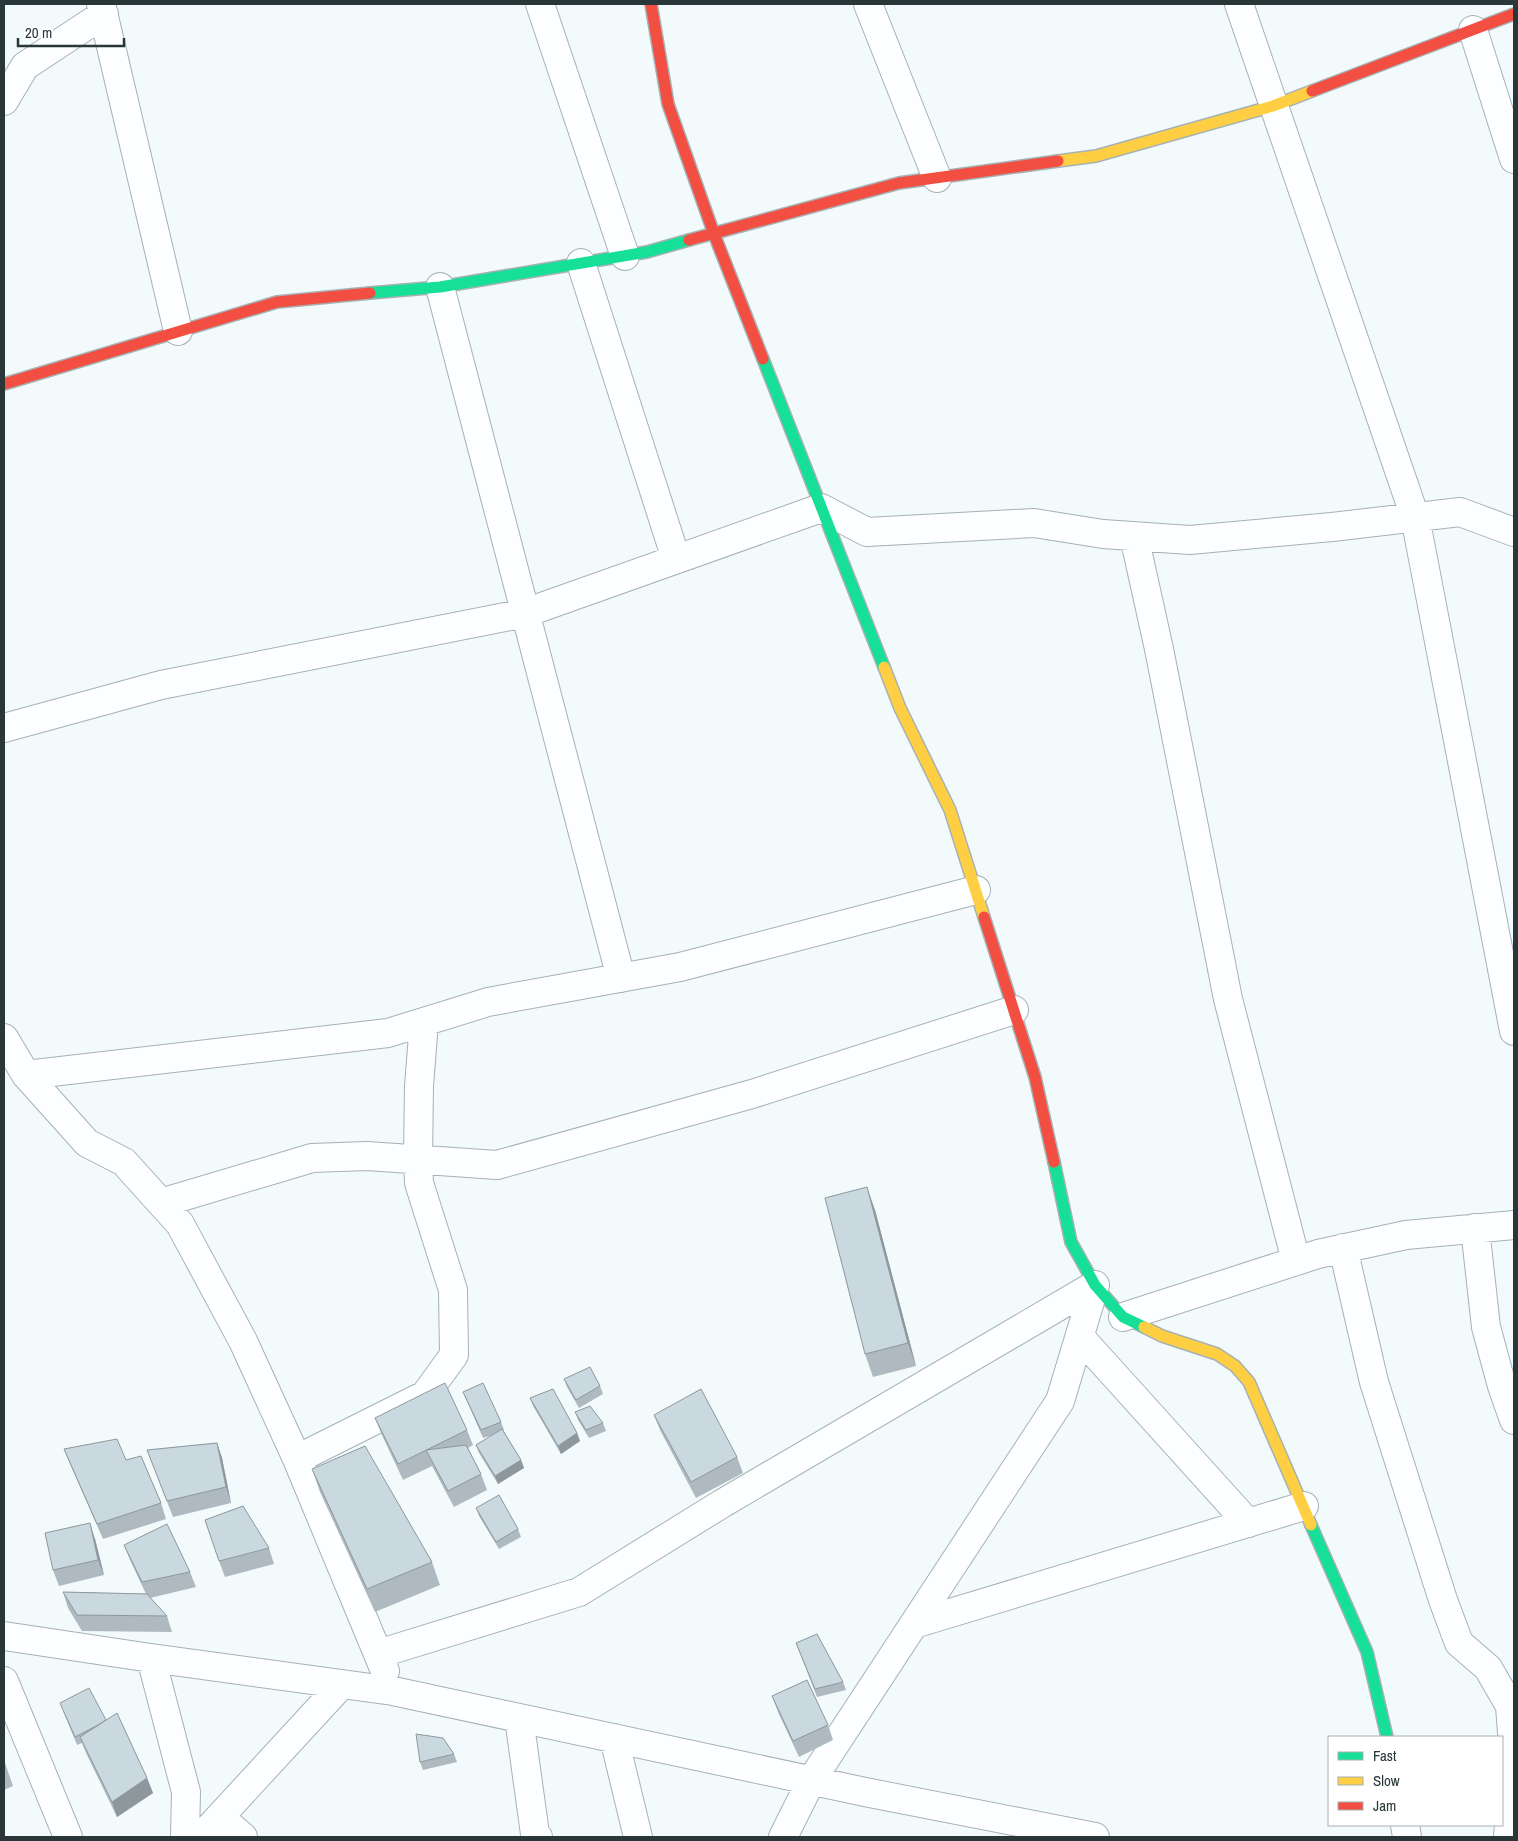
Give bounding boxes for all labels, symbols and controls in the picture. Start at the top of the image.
scale bar [18,15,124,47]
text: 20 m [25,22,52,43]
legend [1328,1736,1503,1826]
text: Fast [1373,1745,1397,1766]
text: Slow [1373,1770,1400,1791]
text: Jam [1373,1795,1396,1816]

